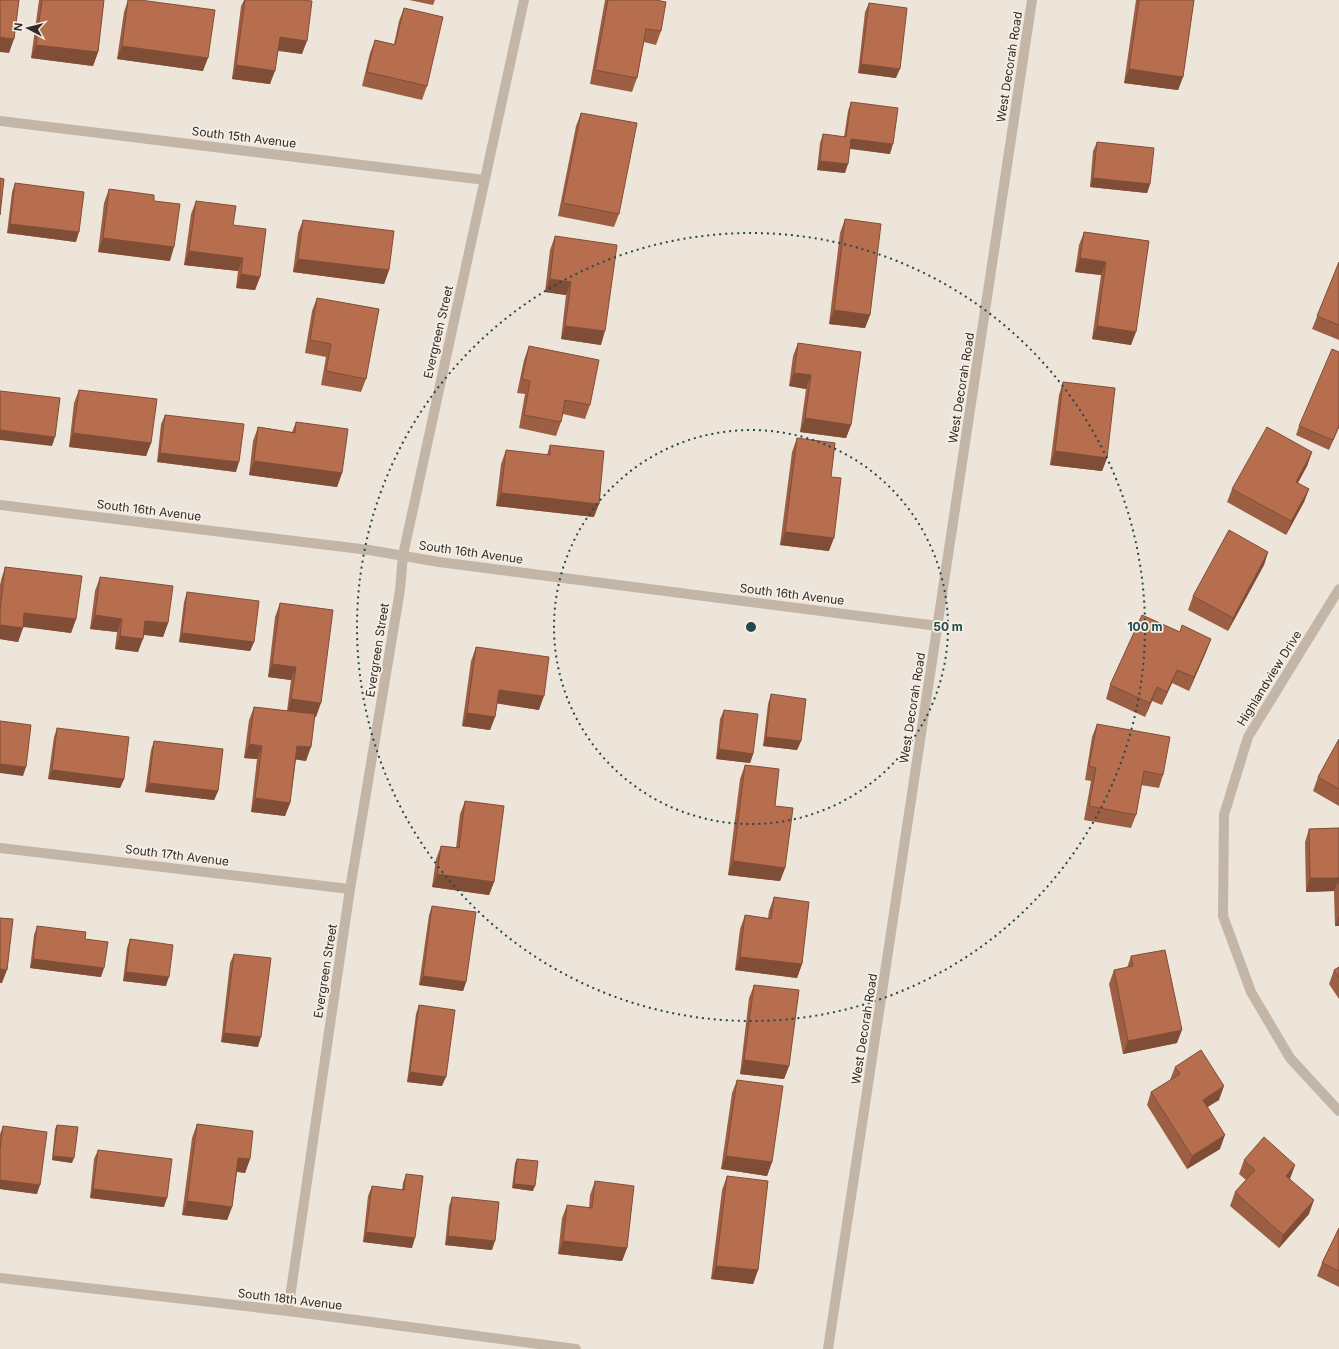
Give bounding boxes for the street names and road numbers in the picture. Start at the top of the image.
street label: West Decorah Road [993,10,1025,124]
street label: South 15th Avenue [191,123,297,151]
street label: Evergreen Street [420,284,456,380]
street label: West Decorah Road [945,331,977,445]
street label: South 16th Avenue [96,496,202,524]
street label: South 16th Avenue [418,537,524,567]
street label: South 16th Avenue [739,580,845,608]
street label: Evergreen Street [362,602,392,698]
street label: Highlandview Drive [1234,627,1304,729]
street label: West Decorah Road [896,651,928,765]
street label: South 17th Avenue [124,841,230,869]
street label: Evergreen Street [310,923,340,1019]
street label: West Decorah Road [848,972,880,1086]
street label: South 18th Avenue [237,1285,343,1313]

